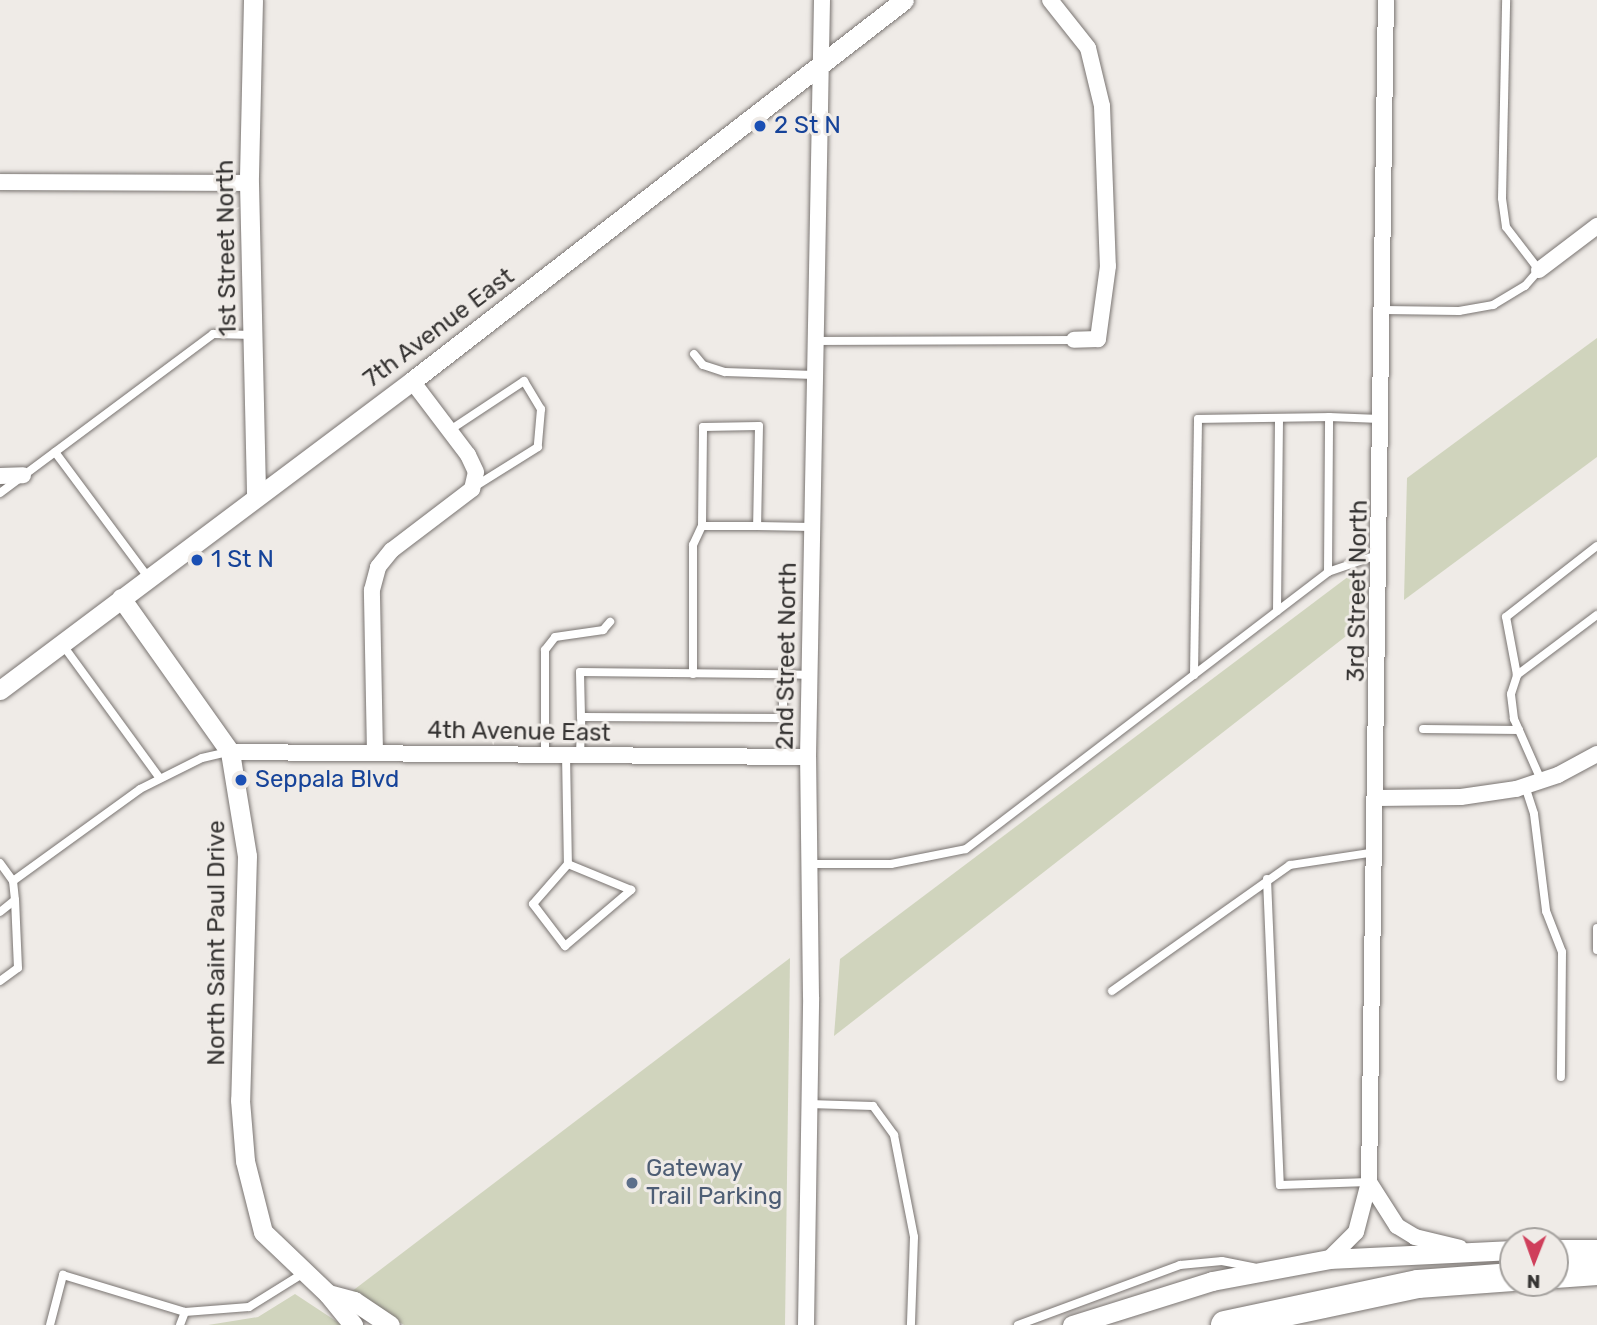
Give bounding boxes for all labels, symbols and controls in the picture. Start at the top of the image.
place label: 2 St N [774,112,841,140]
marker: 2 St N [752,118,768,134]
street label: 1st Street North [211,159,243,337]
street label: 7th Avenue East [358,262,520,394]
street label: 3rd Street North [1342,500,1374,682]
place label: 1 St N [211,546,274,574]
marker: 1 St N [189,552,205,568]
street label: 2nd Street North [771,562,803,750]
street label: 4th Avenue East [427,716,611,748]
place label: Seppala Blvd [255,766,399,794]
marker: Seppala Blvd [233,772,249,788]
street label: North Saint Paul Drive [203,820,231,1066]
place label: Gateway Trail Parking [646,1155,782,1211]
marker: Gateway Trail Parking [624,1175,640,1191]
north arrow [1499,1227,1569,1297]
text: N [1527,1270,1541,1293]

